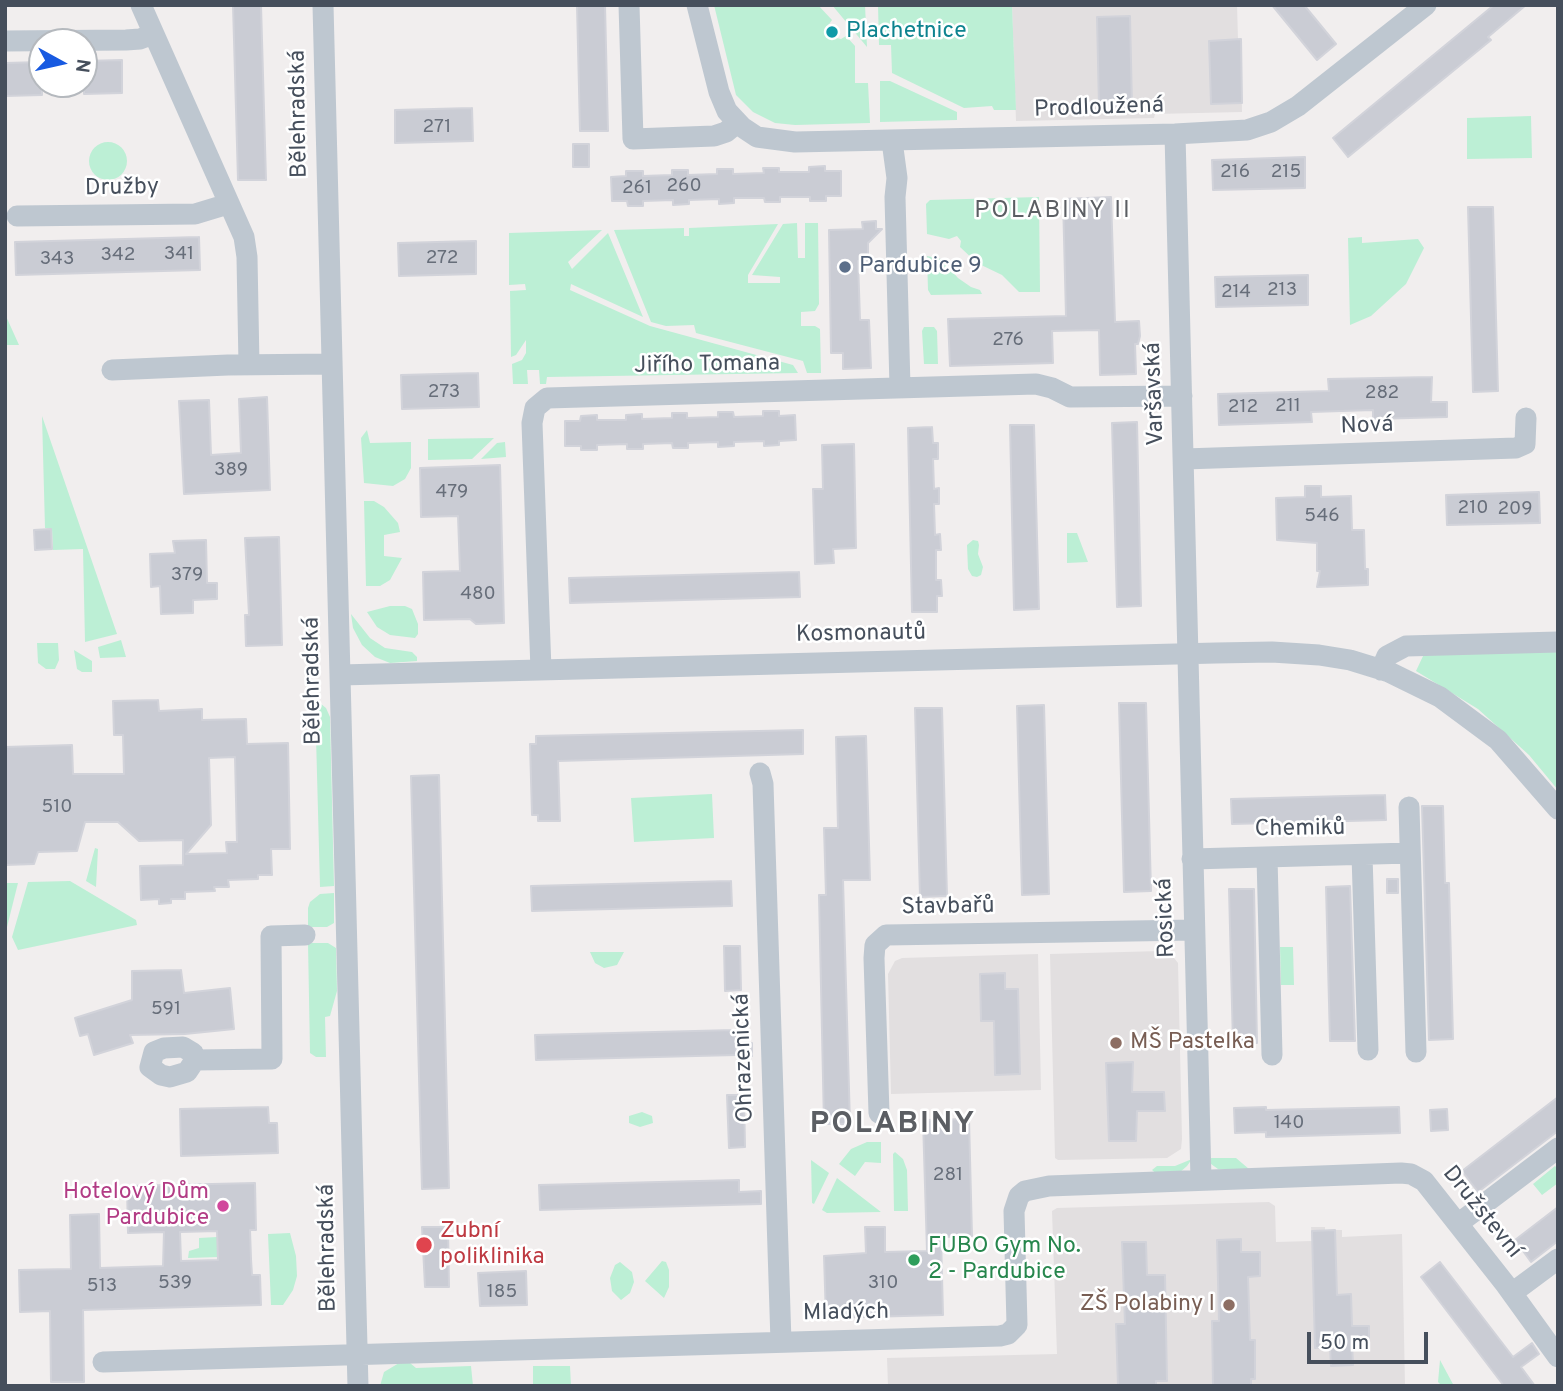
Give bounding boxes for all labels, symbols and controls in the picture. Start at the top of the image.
place label: Plachetnice [846,18,967,46]
marker: Plachetnice [824,24,840,40]
north arrow [28,28,98,98]
street label: Bělehradská [285,50,315,178]
text: N [69,57,95,74]
street label: Prodloužená [1034,93,1164,125]
house number: 271 [423,117,451,139]
house number: 216 [1220,162,1250,184]
house number: 215 [1271,162,1301,184]
street label: Družby [85,175,159,203]
house number: 260 [666,176,702,198]
house number: 261 [622,178,652,200]
district label: POLABINY II [976,198,1130,226]
house number: 341 [164,244,194,266]
house number: 342 [101,245,135,267]
house number: 272 [426,248,458,270]
house number: 343 [40,249,74,271]
place label: Pardubice 9 [859,253,982,281]
marker: Pardubice 9 [837,259,853,275]
house number: 213 [1267,280,1297,302]
house number: 214 [1221,282,1251,304]
house number: 276 [992,330,1024,352]
street label: Varšavská [1140,342,1172,446]
street label: Jiřího Tomana [634,351,780,381]
house number: 273 [428,382,460,404]
house number: 282 [1365,383,1399,405]
house number: 211 [1275,396,1301,418]
house number: 212 [1228,397,1258,419]
street label: Nová [1340,412,1394,442]
house number: 389 [214,460,248,482]
house number: 479 [436,482,468,504]
house number: 210 [1458,498,1488,520]
house number: 209 [1497,499,1533,521]
house number: 546 [1304,506,1340,528]
house number: 379 [171,565,203,587]
house number: 480 [460,584,496,606]
street label: Bělehradská [299,617,329,745]
street label: Kosmonautů [796,620,926,650]
house number: 510 [41,797,73,819]
street label: Chemiků [1254,815,1346,845]
street label: Rosická [1152,878,1182,958]
street label: Stavbařů [901,893,995,923]
street label: Ohrazenická [729,993,761,1123]
house number: 591 [151,999,181,1021]
place label: MŠ Pastelka [1130,1029,1255,1057]
marker: MŠ Pastelka [1108,1035,1124,1051]
district label: POLABINY [811,1108,975,1144]
house number: 140 [1274,1113,1304,1135]
street label: Družstevní [1435,1161,1527,1265]
house number: 281 [933,1165,963,1187]
place label: Hotelový Dům Pardubice [63,1179,209,1233]
street label: Bělehradská [314,1184,344,1312]
marker: Hotelový Dům Pardubice [215,1198,231,1214]
place label: Zubní poliklinika [440,1218,545,1272]
place label: FUBO Gym No. 2 - Pardubice [928,1233,1081,1287]
marker: Zubní poliklinika [414,1235,434,1255]
marker: FUBO Gym No. 2 - Pardubice [906,1252,922,1268]
house number: 539 [158,1273,192,1295]
house number: 310 [868,1273,898,1295]
house number: 513 [87,1276,117,1298]
house number: 185 [487,1282,517,1304]
place label: ZŠ Polabiny I [1080,1291,1215,1319]
marker: ZŠ Polabiny I [1221,1297,1237,1313]
street label: Mladých [803,1299,889,1329]
scale bar [1311,1318,1432,1362]
text: 50 m [1320,1330,1369,1357]

